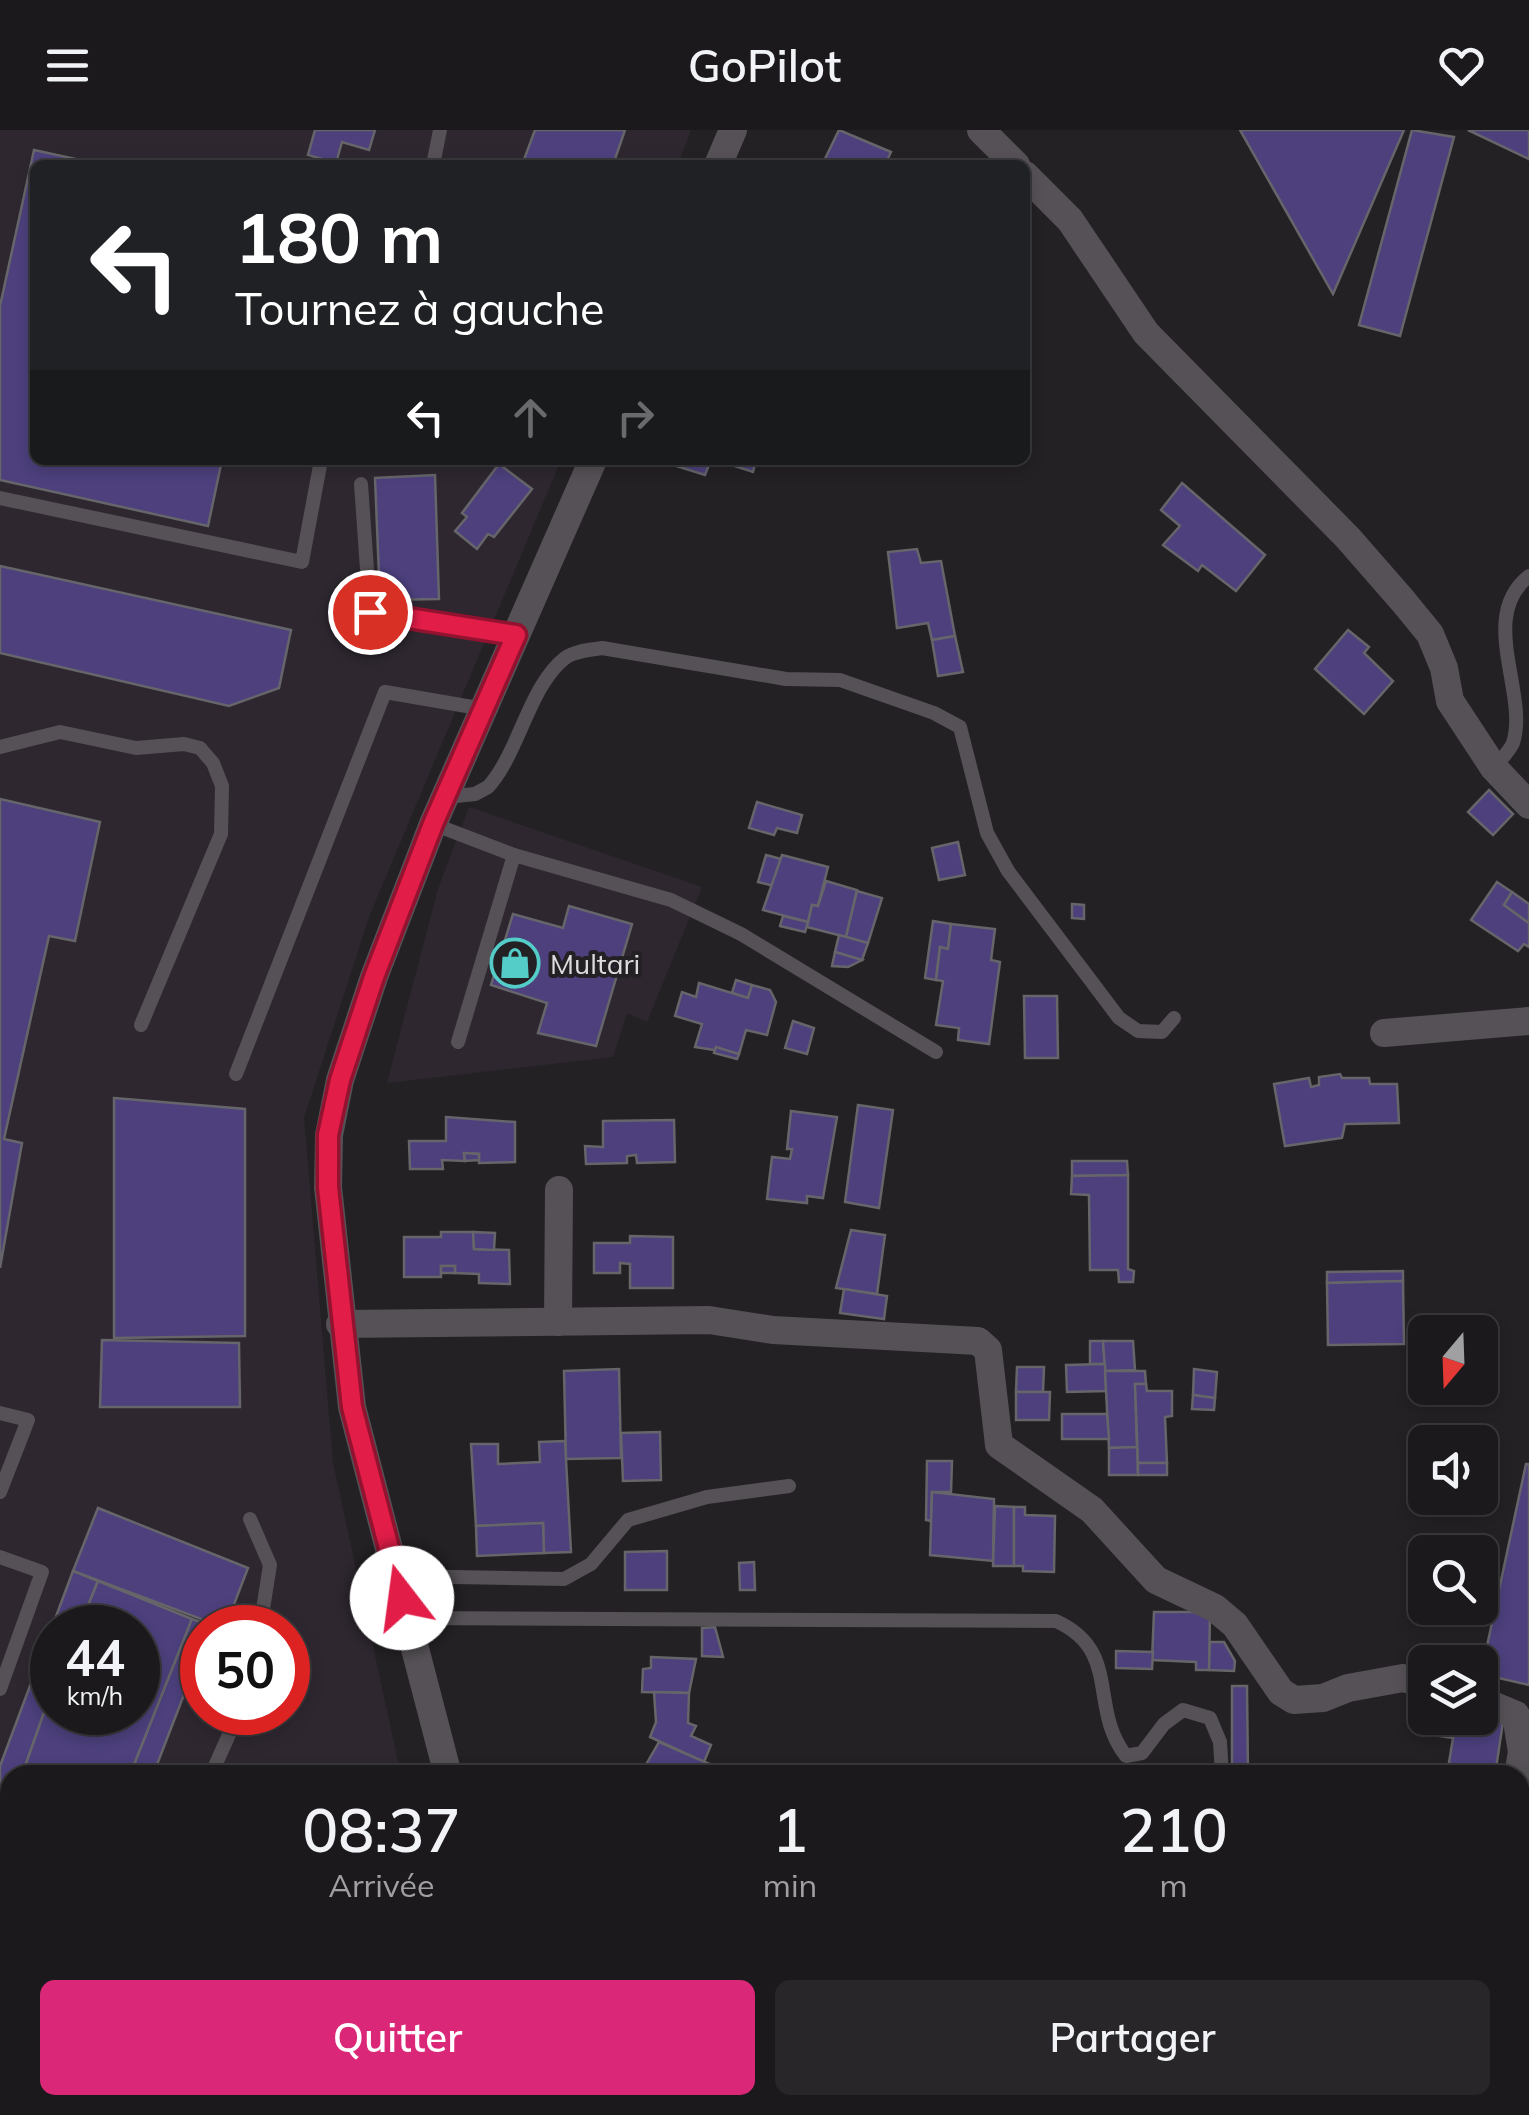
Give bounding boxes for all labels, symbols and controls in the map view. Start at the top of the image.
text: GoPilot [688,37,841,93]
icon: menu [40,38,95,93]
icon: heart [1434,38,1489,93]
text: 180 m [235,193,443,281]
icon: left [70,200,200,330]
text: Tournez à gauche [235,280,605,336]
icon: left [398,390,453,445]
icon: ahead [503,390,558,445]
icon: right [608,390,663,445]
pin [328,570,413,655]
icon: arrive [343,585,398,640]
shop icon: Multari [489,937,541,989]
place label: Multari [550,946,640,981]
north arrow [1408,1315,1498,1405]
map controls [1408,1315,1498,1735]
button: sound [1408,1425,1498,1515]
button: search [1408,1535,1498,1625]
position arrow [350,1546,454,1650]
speed limit sign: 50 [180,1605,310,1735]
text: 44 [65,1626,125,1689]
button: layers [1408,1645,1498,1735]
text: km/h [67,1680,123,1711]
text: 08:37 [302,1792,461,1867]
text: 1 [772,1792,808,1867]
text: 210 [1120,1792,1228,1867]
text: Arrivée [328,1865,434,1905]
text: min [763,1865,817,1905]
text: m [1160,1865,1188,1905]
button: Quitter [40,1980,755,2095]
button: Partager [775,1980,1490,2095]

